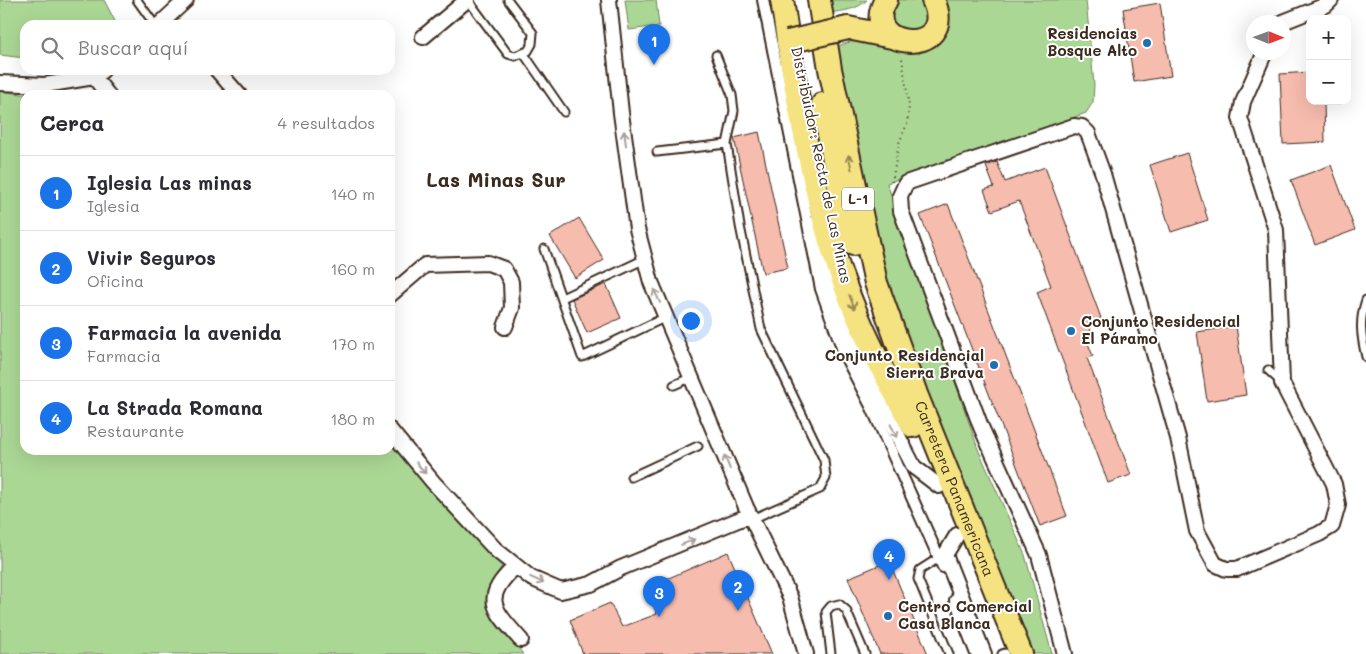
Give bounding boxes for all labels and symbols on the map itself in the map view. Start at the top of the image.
north arrow [1246,15,1291,60]
place label: Residencias Bosque Alto [1047,23,1137,60]
pin: 1 [638,24,670,65]
marker: Residencias Bosque Alto [1141,37,1153,49]
street label: Distribuidor: Recta de Las Minas [787,45,857,285]
one-way arrow [619,130,629,146]
one-way arrow [845,155,855,171]
district label: Las Minas Sur [426,166,566,192]
road number: L-1 [842,188,874,210]
one-way arrow [652,289,662,304]
one-way arrow [848,294,857,310]
your location [678,308,704,334]
place label: Conjunto Residencial El Páramo [1081,311,1240,348]
marker: Conjunto Residencial El Páramo [1065,325,1077,337]
place label: Conjunto Residencial Sierra Brava [825,345,984,382]
marker: Conjunto Residencial Sierra Brava [988,359,1000,371]
street label: Carretera Panamericana [911,398,1000,579]
one-way arrow [890,423,899,438]
one-way arrow [722,455,732,470]
one-way arrow [416,461,427,474]
one-way arrow [680,536,695,546]
pin: 4 [873,539,905,580]
pin: 2 [722,570,754,611]
one-way arrow [529,576,544,586]
pin: 3 [643,576,675,617]
place label: Centro Comercial Casa Blanca [898,596,1032,633]
marker: Centro Comercial Casa Blanca [882,610,894,622]

